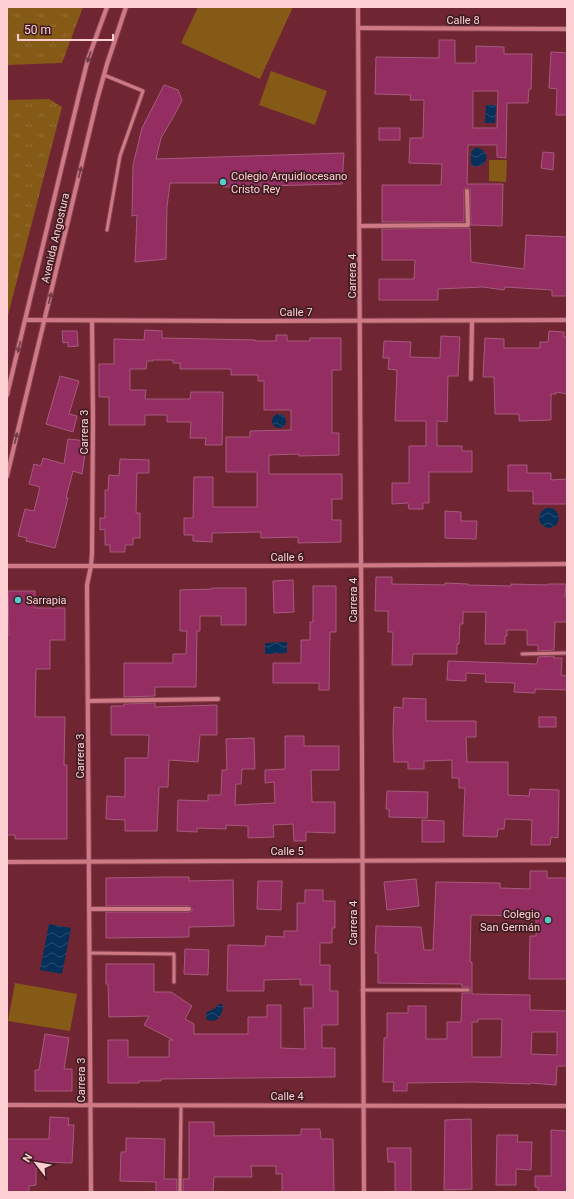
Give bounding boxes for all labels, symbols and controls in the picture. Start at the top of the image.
street label: Calle 8 [446,14,480,27]
scale bar [18,16,113,42]
text: 50 m [24,23,51,37]
one-way arrow [86,51,92,63]
one-way arrow [78,165,84,178]
place label: Colegio Arquidiocesano Cristo Rey [231,170,347,196]
marker: Colegio Arquidiocesano Cristo Rey [218,177,228,187]
street label: Avenida Angostura [39,192,72,284]
street label: Carrera 4 [346,254,359,298]
one-way arrow [47,292,53,304]
street label: Calle 7 [279,306,313,319]
one-way arrow [15,340,21,353]
street label: Carrera 3 [78,410,91,454]
one-way arrow [13,432,19,444]
street label: Calle 6 [270,551,304,564]
street label: Carrera 4 [347,578,360,622]
place label: Sarrapia [26,594,67,607]
marker: Sarrapia [13,595,23,605]
street label: Carrera 3 [74,734,87,778]
street label: Calle 5 [270,845,304,858]
street label: Carrera 4 [347,901,360,945]
place label: Colegio San Germán [480,908,540,934]
marker: Colegio San Germán [543,915,553,925]
street label: Carrera 3 [75,1058,88,1102]
street label: Calle 4 [270,1090,304,1103]
north arrow [16,1143,56,1183]
text: N [20,1151,36,1165]

